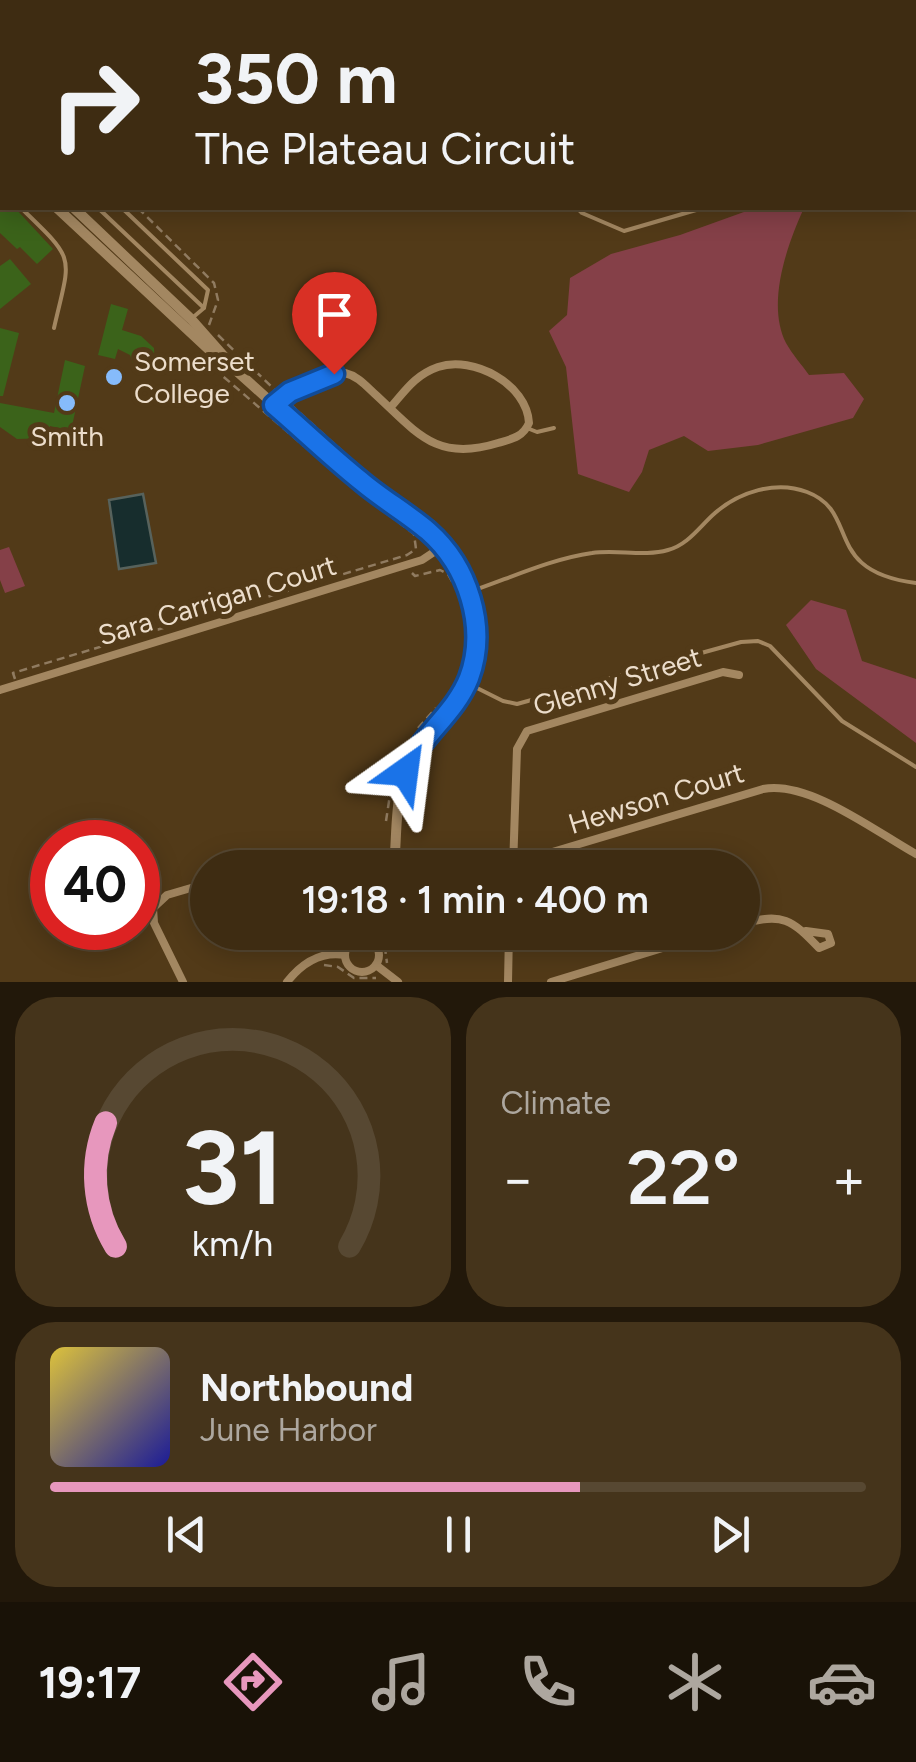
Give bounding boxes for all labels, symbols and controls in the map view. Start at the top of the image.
text: 350 m [195,36,398,121]
icon: right [30,40,160,170]
text: The Plateau Circuit [195,121,575,175]
pin [292,272,377,375]
icon: arrive [307,287,362,342]
place label: Somerset College [134,344,255,410]
marker: Somerset College [103,366,125,388]
marker: Smith [56,392,78,414]
place label: Smith [30,419,104,453]
street label: Sara Carrigan Court [94,548,340,652]
street label: Glenny Street [529,639,705,723]
position arrow [353,720,457,824]
street label: Hewson Court [564,755,748,841]
speed limit sign: 40 [30,820,160,950]
text: 19:18 · 1 min · 400 m [301,877,649,923]
text: Climate [501,1084,611,1122]
text: 31 [182,1105,284,1230]
text: 22° [626,1133,740,1223]
text: − [501,1146,535,1212]
text: + [832,1146,866,1212]
text: km/h [192,1222,274,1265]
text: Northbound [200,1365,413,1411]
text: June Harbor [200,1411,377,1449]
icon: previous [159,1507,214,1562]
icon: pause [431,1507,486,1562]
icon: next [703,1507,758,1562]
icon: directions [218,1647,288,1717]
icon: music [366,1647,436,1717]
icon: phone [513,1647,583,1717]
icon: climate [660,1647,730,1717]
icon: car [807,1647,877,1717]
text: 19:17 [39,1655,141,1709]

